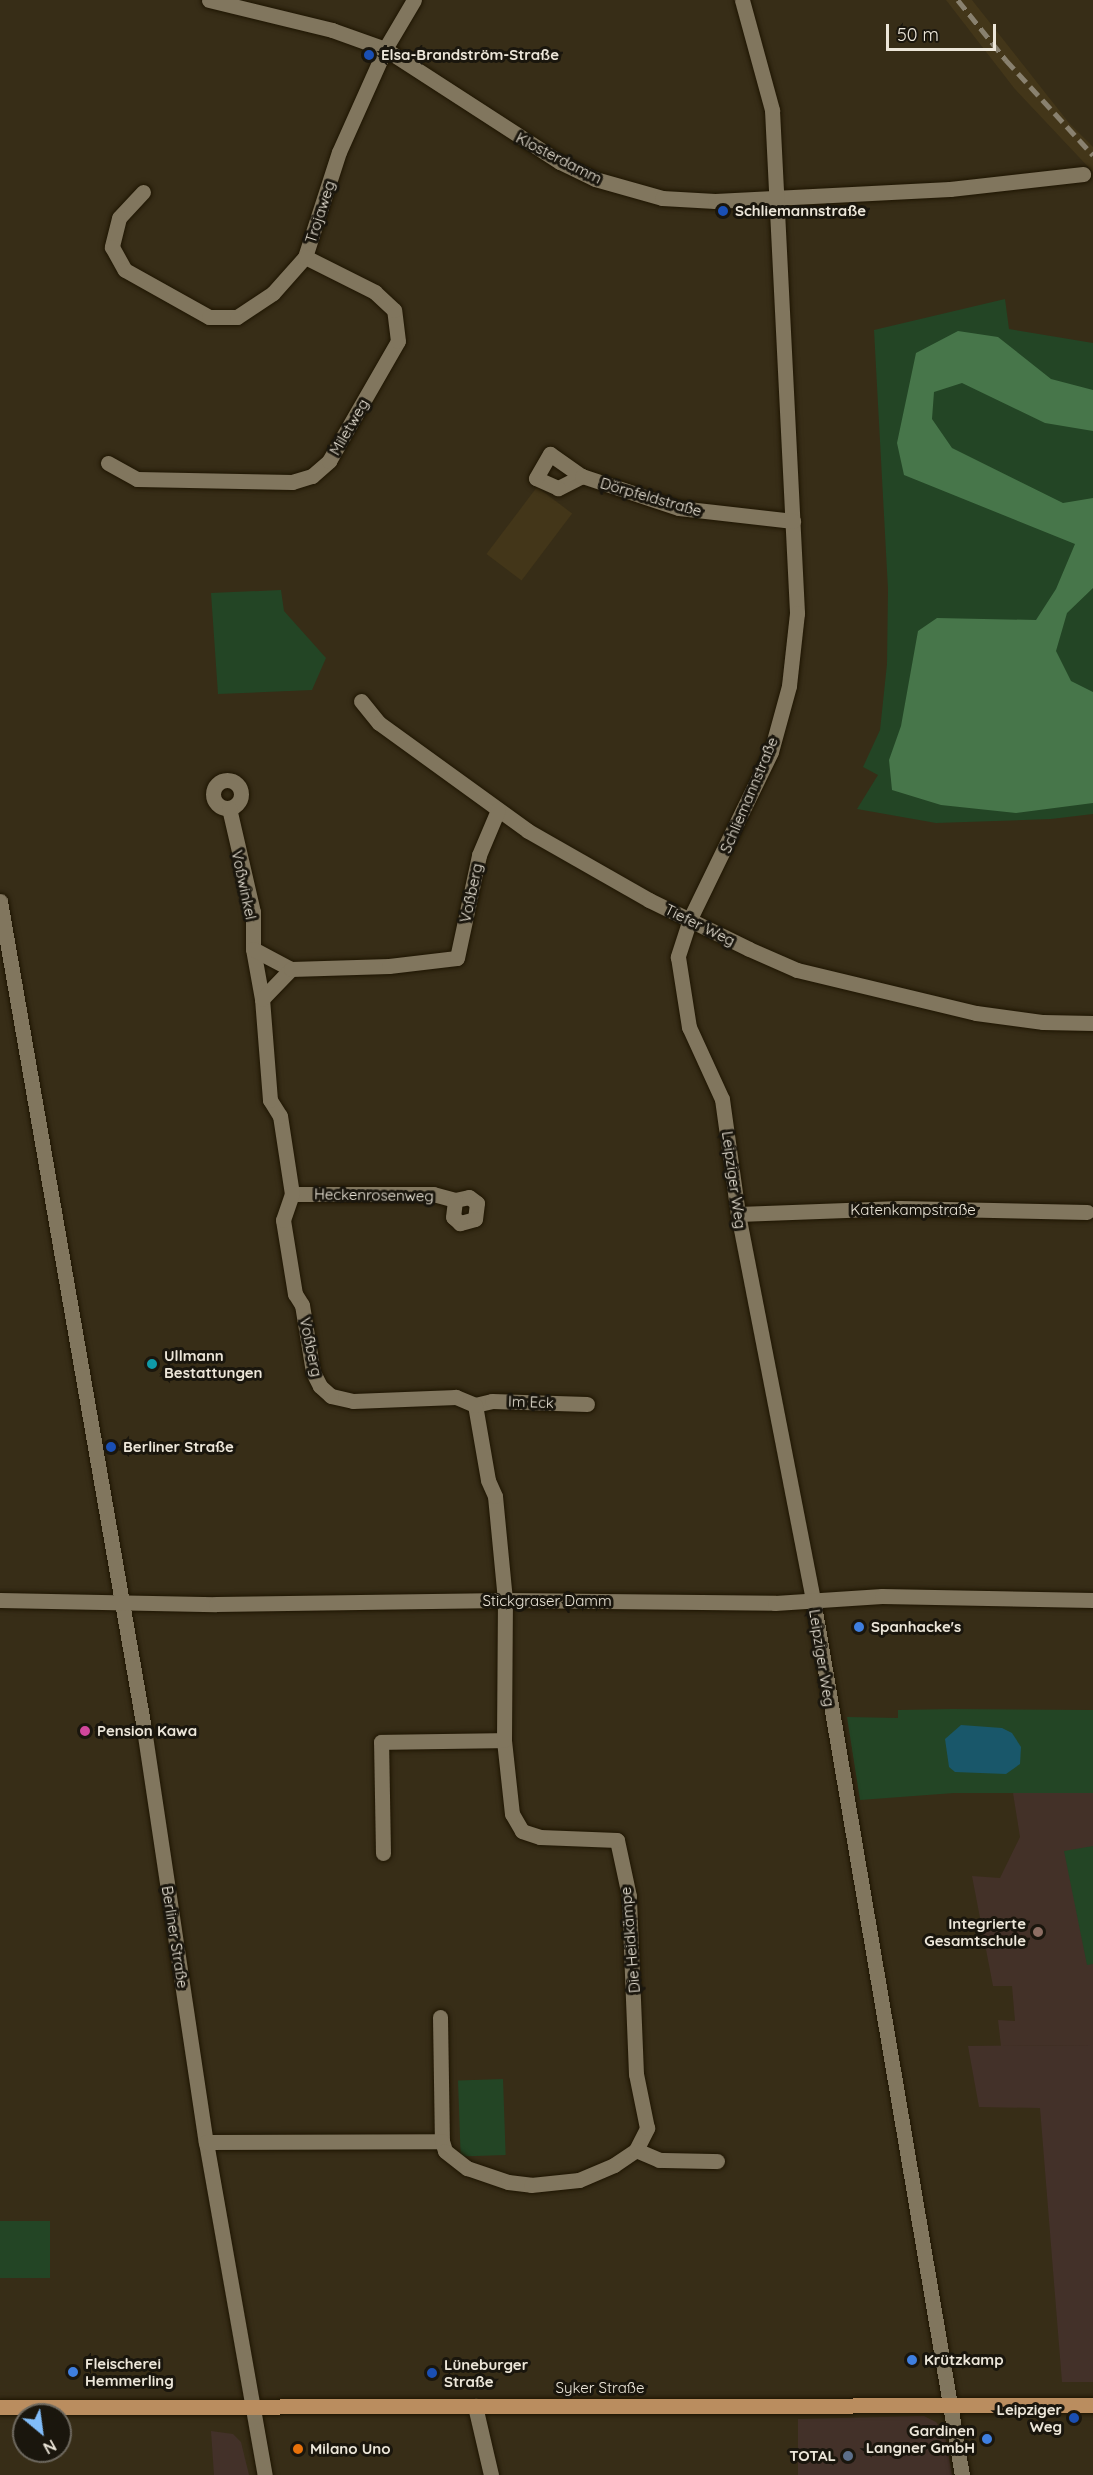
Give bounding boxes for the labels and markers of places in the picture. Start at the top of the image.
place label: Elsa-Brandström-Straße [381,46,559,64]
marker: Elsa-Brandström-Straße [362,48,376,62]
place label: Schliemannstraße [735,202,866,220]
marker: Schliemannstraße [716,204,730,218]
place label: Ullmann Bestattungen [164,1346,263,1381]
marker: Ullmann Bestattungen [145,1357,159,1371]
place label: Berliner Straße [123,1438,234,1456]
marker: Berliner Straße [104,1440,118,1454]
place label: Spanhacke's [871,1618,961,1636]
marker: Spanhacke's [852,1620,866,1634]
place label: Pension Kawa [97,1722,197,1740]
marker: Pension Kawa [78,1724,92,1738]
place label: Integrierte Gesamtschule [924,1914,1026,1949]
marker: Integrierte Gesamtschule [1031,1925,1045,1939]
place label: Krützkamp [924,2351,1004,2369]
marker: Krützkamp [905,2353,919,2367]
place label: Fleischerei Hemmerling [85,2354,174,2389]
place label: Lüneburger Straße [444,2355,528,2390]
marker: Fleischerei Hemmerling [66,2365,80,2379]
marker: Lüneburger Straße [425,2366,439,2380]
place label: Leipziger Weg [996,2400,1062,2435]
marker: Leipziger Weg [1067,2411,1081,2425]
place label: Gardinen Langner GmbH [866,2421,975,2456]
marker: Gardinen Langner GmbH [980,2432,994,2446]
place label: Milano Uno [310,2440,391,2458]
marker: Milano Uno [291,2442,305,2456]
place label: TOTAL [789,2447,836,2465]
marker: TOTAL [841,2449,855,2463]

